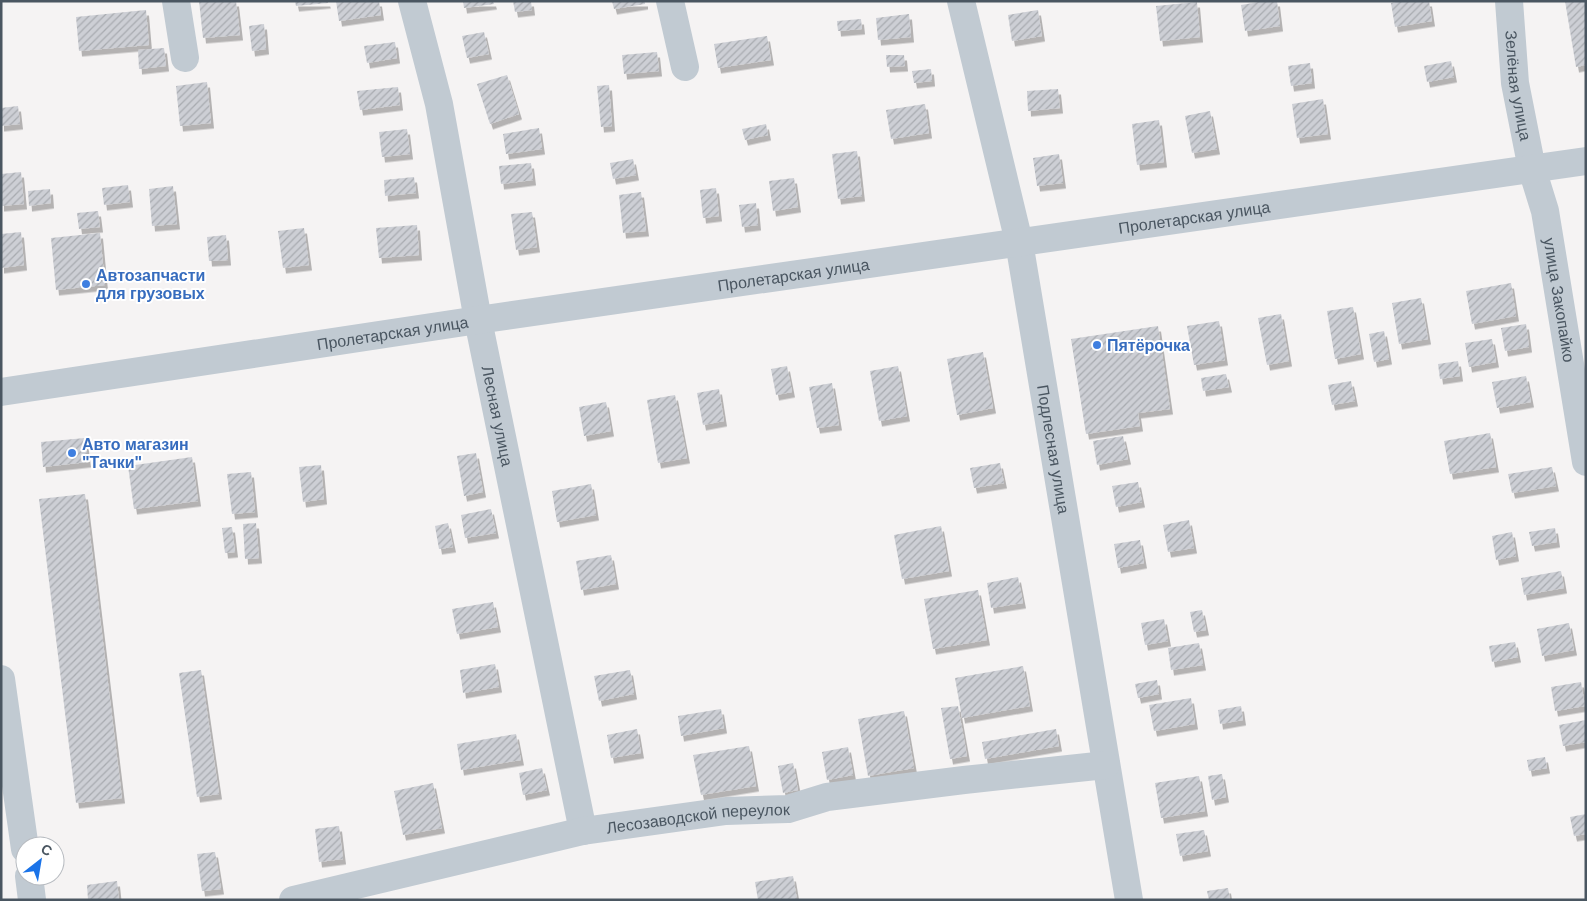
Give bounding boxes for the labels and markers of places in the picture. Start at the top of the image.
place label: Автозапчасти для грузовых [96,267,205,302]
marker: Автозапчасти для грузовых [80,278,92,290]
place label: Пятёрочка [1107,337,1190,354]
marker: Пятёрочка [1091,339,1103,351]
place label: Авто магазин "Тачки" [82,436,189,471]
marker: Авто магазин "Тачки" [66,447,78,459]

